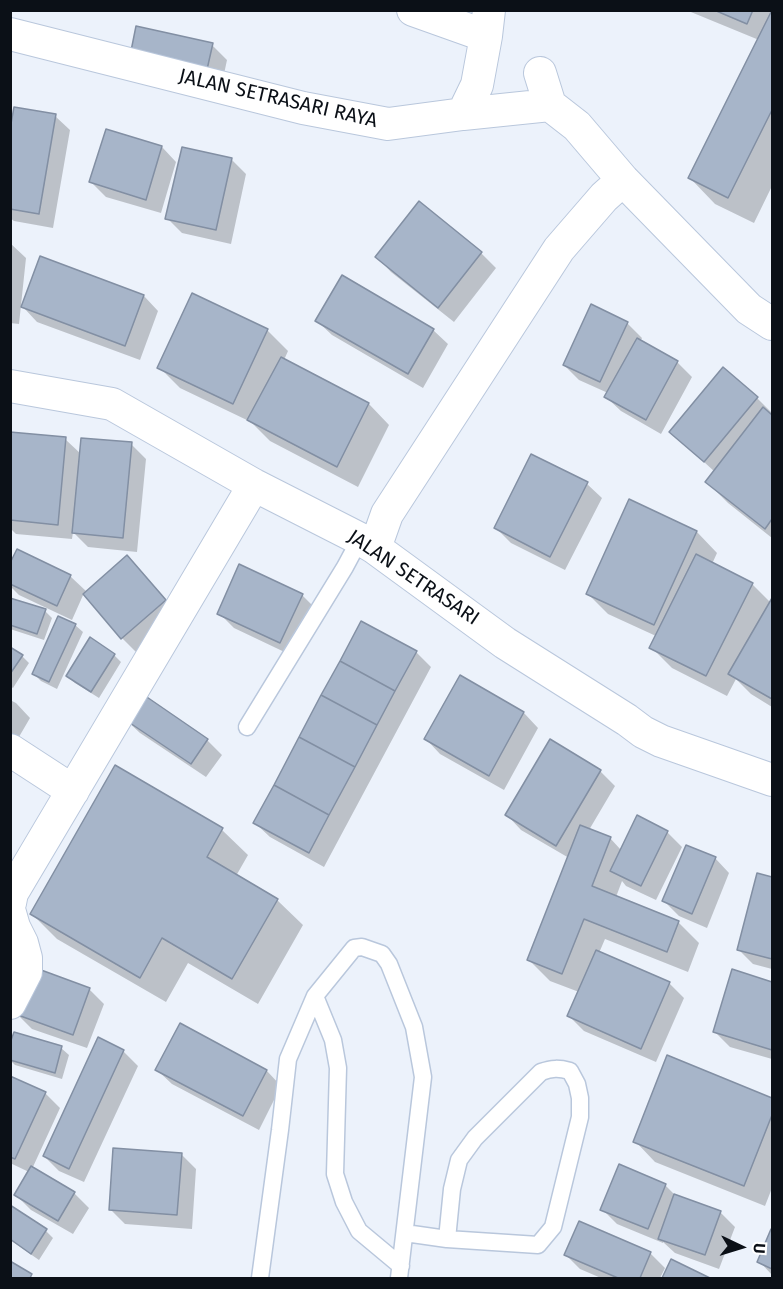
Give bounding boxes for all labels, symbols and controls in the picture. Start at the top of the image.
street label: JALAN SETRASARI RAYA [176,64,380,134]
street label: JALAN SETRASARI [343,525,483,631]
north arrow [711,1217,771,1277]
text: U [750,1242,769,1254]

